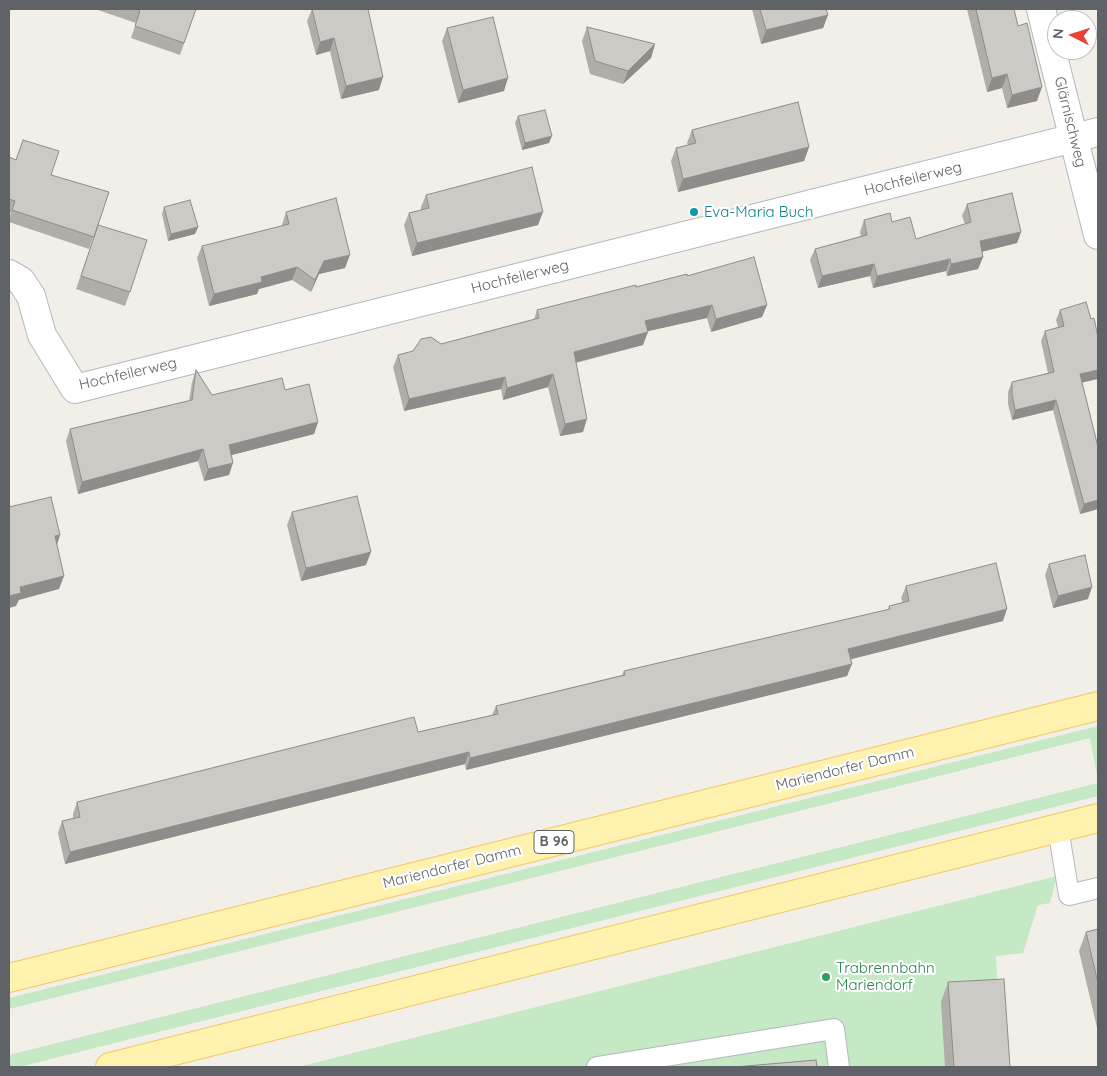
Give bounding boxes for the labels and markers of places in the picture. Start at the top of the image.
place label: Eva-Maria Buch [704,203,813,221]
marker: Eva-Maria Buch [688,206,700,218]
place label: Trabrennbahn Mariendorf [836,959,935,994]
marker: Trabrennbahn Mariendorf [820,971,832,983]

